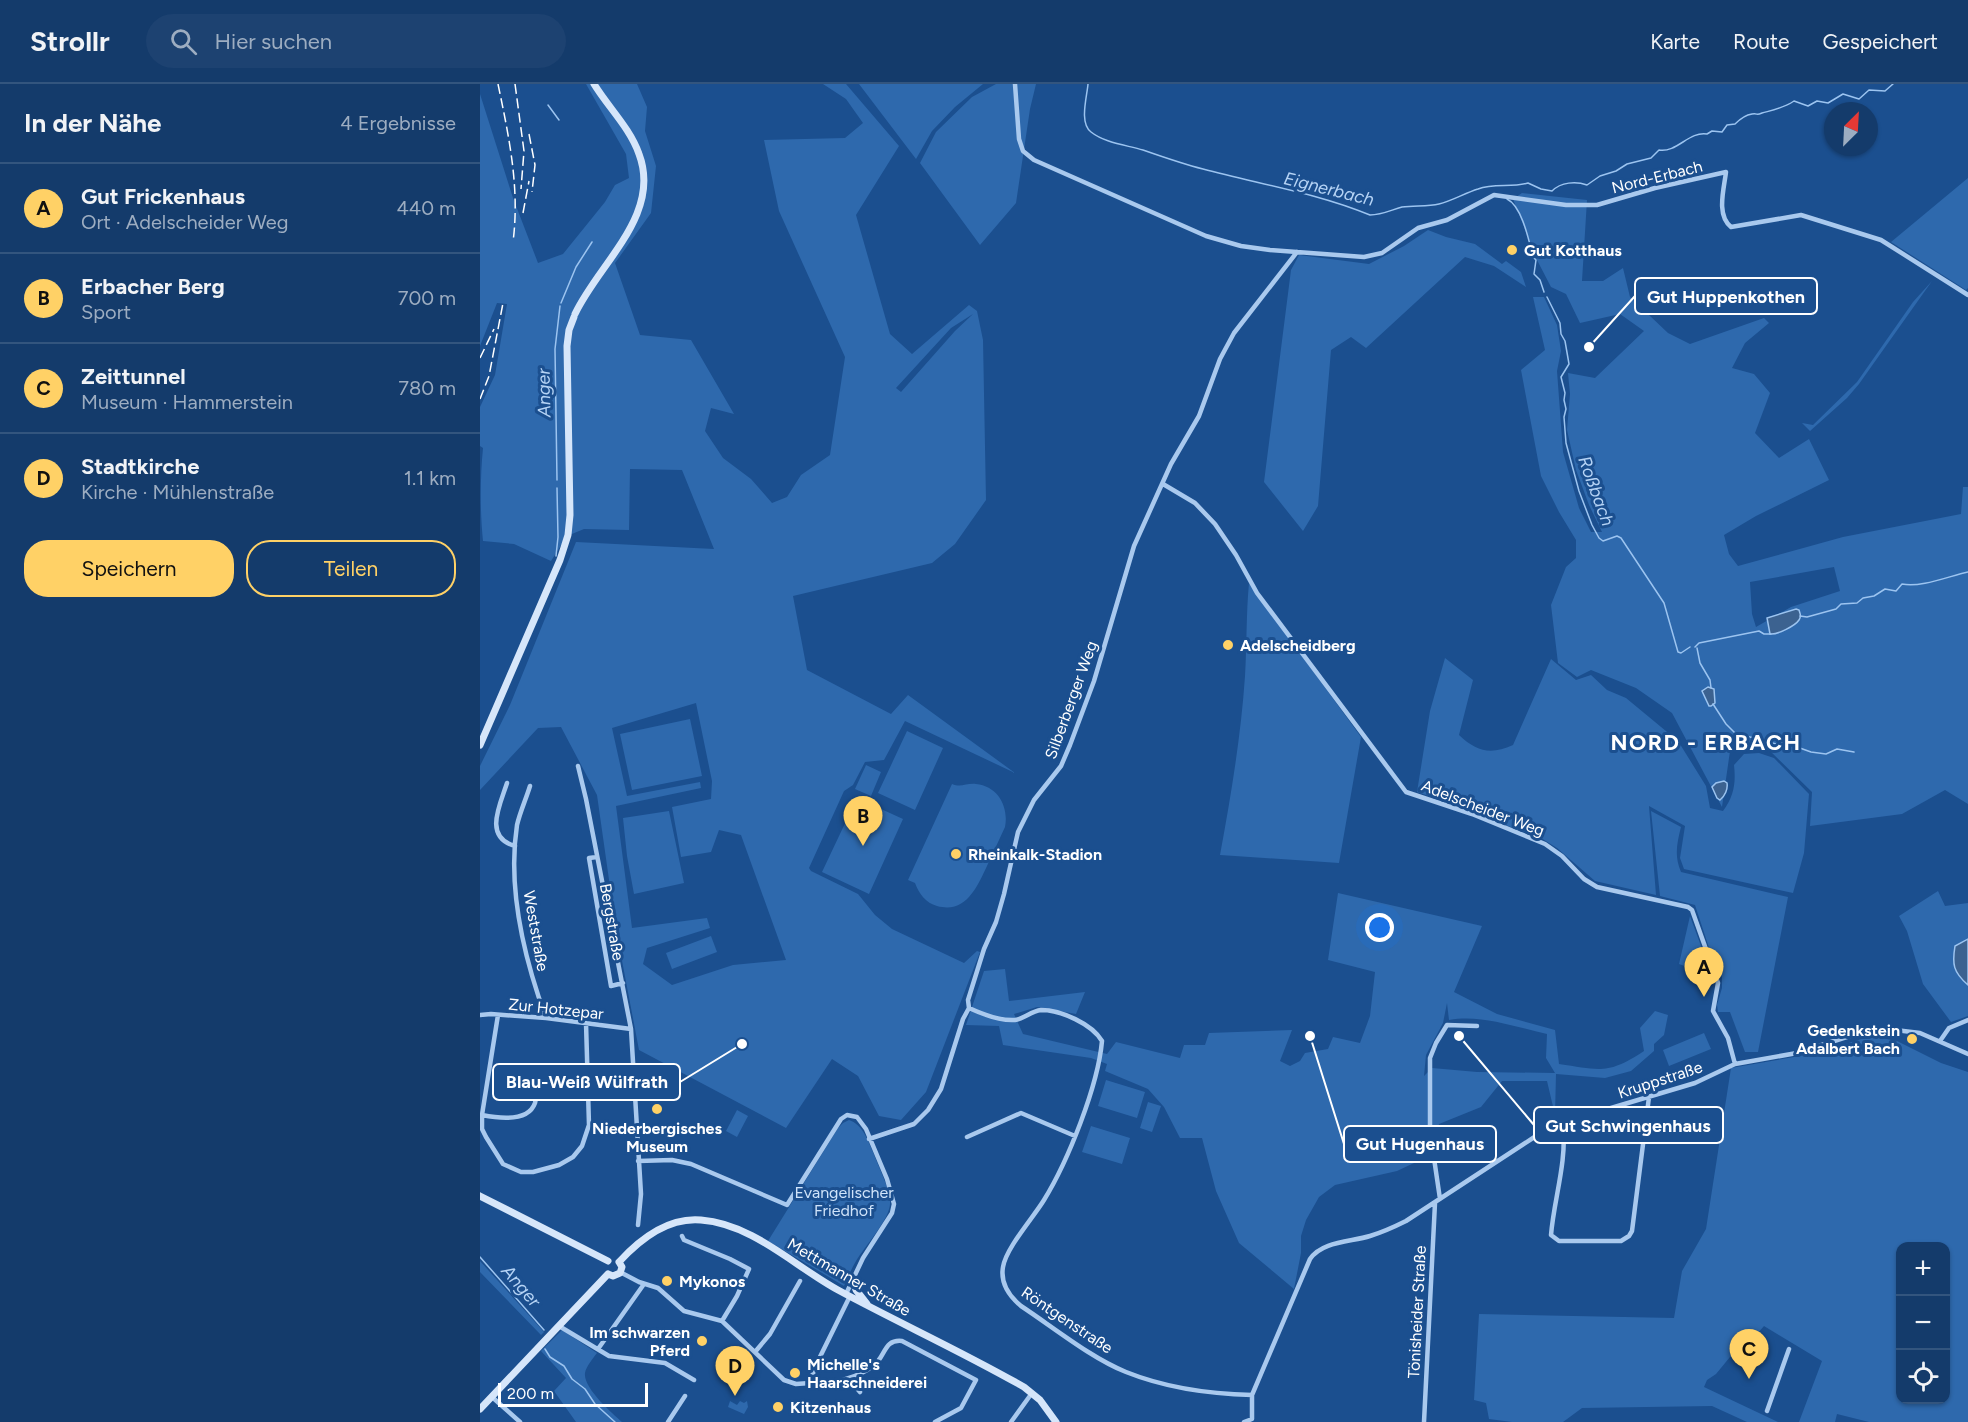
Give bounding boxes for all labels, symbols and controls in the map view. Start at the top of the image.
search box [146,14,566,68]
text: Strollr [30,24,110,58]
icon: search [167,25,200,58]
text: Hier suchen [215,28,332,55]
text: Karte [1650,29,1700,54]
text: Route [1733,29,1789,54]
text: Gespeichert [1822,29,1938,54]
north arrow [1824,102,1878,156]
text: In der Nähe [24,107,161,139]
text: 4 Ergebnisse [340,111,456,135]
street label: Nord-Erbach [1610,157,1705,197]
water label: Eignerbach [1282,167,1376,211]
text: Gut Frickenhaus [81,183,245,210]
text: A [36,196,51,220]
text: 440 m [396,196,456,220]
text: Ort · Adelscheider Weg [81,210,289,234]
place label: Gut Kotthaus [1524,241,1622,260]
marker: Gut Kotthaus [1505,243,1519,257]
text: Erbacher Berg [81,273,225,300]
callout: Gut Huppenkothen [1635,278,1817,314]
text: B [37,286,50,310]
text: 700 m [398,286,456,310]
text: Gut Huppenkothen [1647,286,1805,308]
text: Sport [81,300,131,324]
text: Zeittunnel [81,363,186,390]
water label: Anger [533,368,555,419]
text: C [36,376,51,400]
text: 780 m [398,376,456,400]
text: Museum · Hammerstein [81,390,293,414]
text: Stadtkirche [81,453,199,480]
water label: Roßbach [1573,453,1619,529]
text: D [37,466,51,490]
text: 1.1 km [404,466,456,490]
text: Kirche · Mühlenstraße [81,480,274,504]
button: Speichern [24,540,234,597]
button: Teilen [246,540,456,597]
place label: Adelscheidberg [1240,636,1356,655]
street label: Silberberger Weg [1041,638,1101,762]
marker: Adelscheidberg [1221,638,1235,652]
district label: NORD - ERBACH [1610,729,1802,756]
street label: Adelscheider Weg [1419,776,1547,840]
pin: B [844,796,883,846]
place label: Rheinkalk-Stadion [968,845,1102,864]
marker: Rheinkalk-Stadion [949,847,963,861]
street label: Bergstraße [596,882,628,962]
street label: Weststraße [520,889,553,973]
your location [1365,913,1394,942]
pin: A [1684,948,1724,997]
street label: Zur Hotzepar [508,995,605,1024]
place label: Gedenkstein Adalbert Bach [1796,1021,1900,1058]
marker: Gedenkstein Adalbert Bach [1905,1032,1919,1046]
street label: Kruppstraße [1615,1057,1705,1103]
callout: Blau-Weiß Wülfrath [493,1064,680,1100]
text: Blau-Weiß Wülfrath [506,1071,668,1093]
marker: Niederbergisches Museum [650,1102,664,1116]
callout: Gut Schwingenhaus [1534,1107,1723,1143]
text: Gut Schwingenhaus [1545,1115,1711,1137]
place label: Niederbergisches Museum [592,1119,722,1156]
callout: Gut Hugenhaus [1344,1126,1496,1162]
text: Gut Hugenhaus [1356,1133,1485,1155]
park label: Evangelischer Friedhof [794,1183,894,1220]
street label: Mettmanner Straße [784,1234,914,1320]
map controls [1896,1242,1950,1404]
button: + [1896,1242,1950,1296]
street label: Tönisheider Straße [1404,1245,1430,1379]
water label: Anger [496,1260,546,1312]
place label: Mykonos [679,1272,746,1291]
marker: Mykonos [660,1274,674,1288]
street label: Röntgenstraße [1018,1282,1117,1358]
button: − [1896,1296,1950,1350]
place label: Im schwarzen Pferd [589,1323,690,1360]
pin: C [1730,1330,1768,1379]
marker: Im schwarzen Pferd [695,1334,709,1348]
pin: D [716,1346,754,1396]
button: locate [1896,1350,1950,1404]
place label: Michelle's Haarschneiderei [807,1355,927,1392]
marker: Michelle's Haarschneiderei [788,1366,802,1380]
scale bar [498,1380,648,1408]
text: 200 m [507,1384,554,1403]
place label: Kitzenhaus [790,1398,872,1417]
marker: Kitzenhaus [771,1400,785,1414]

